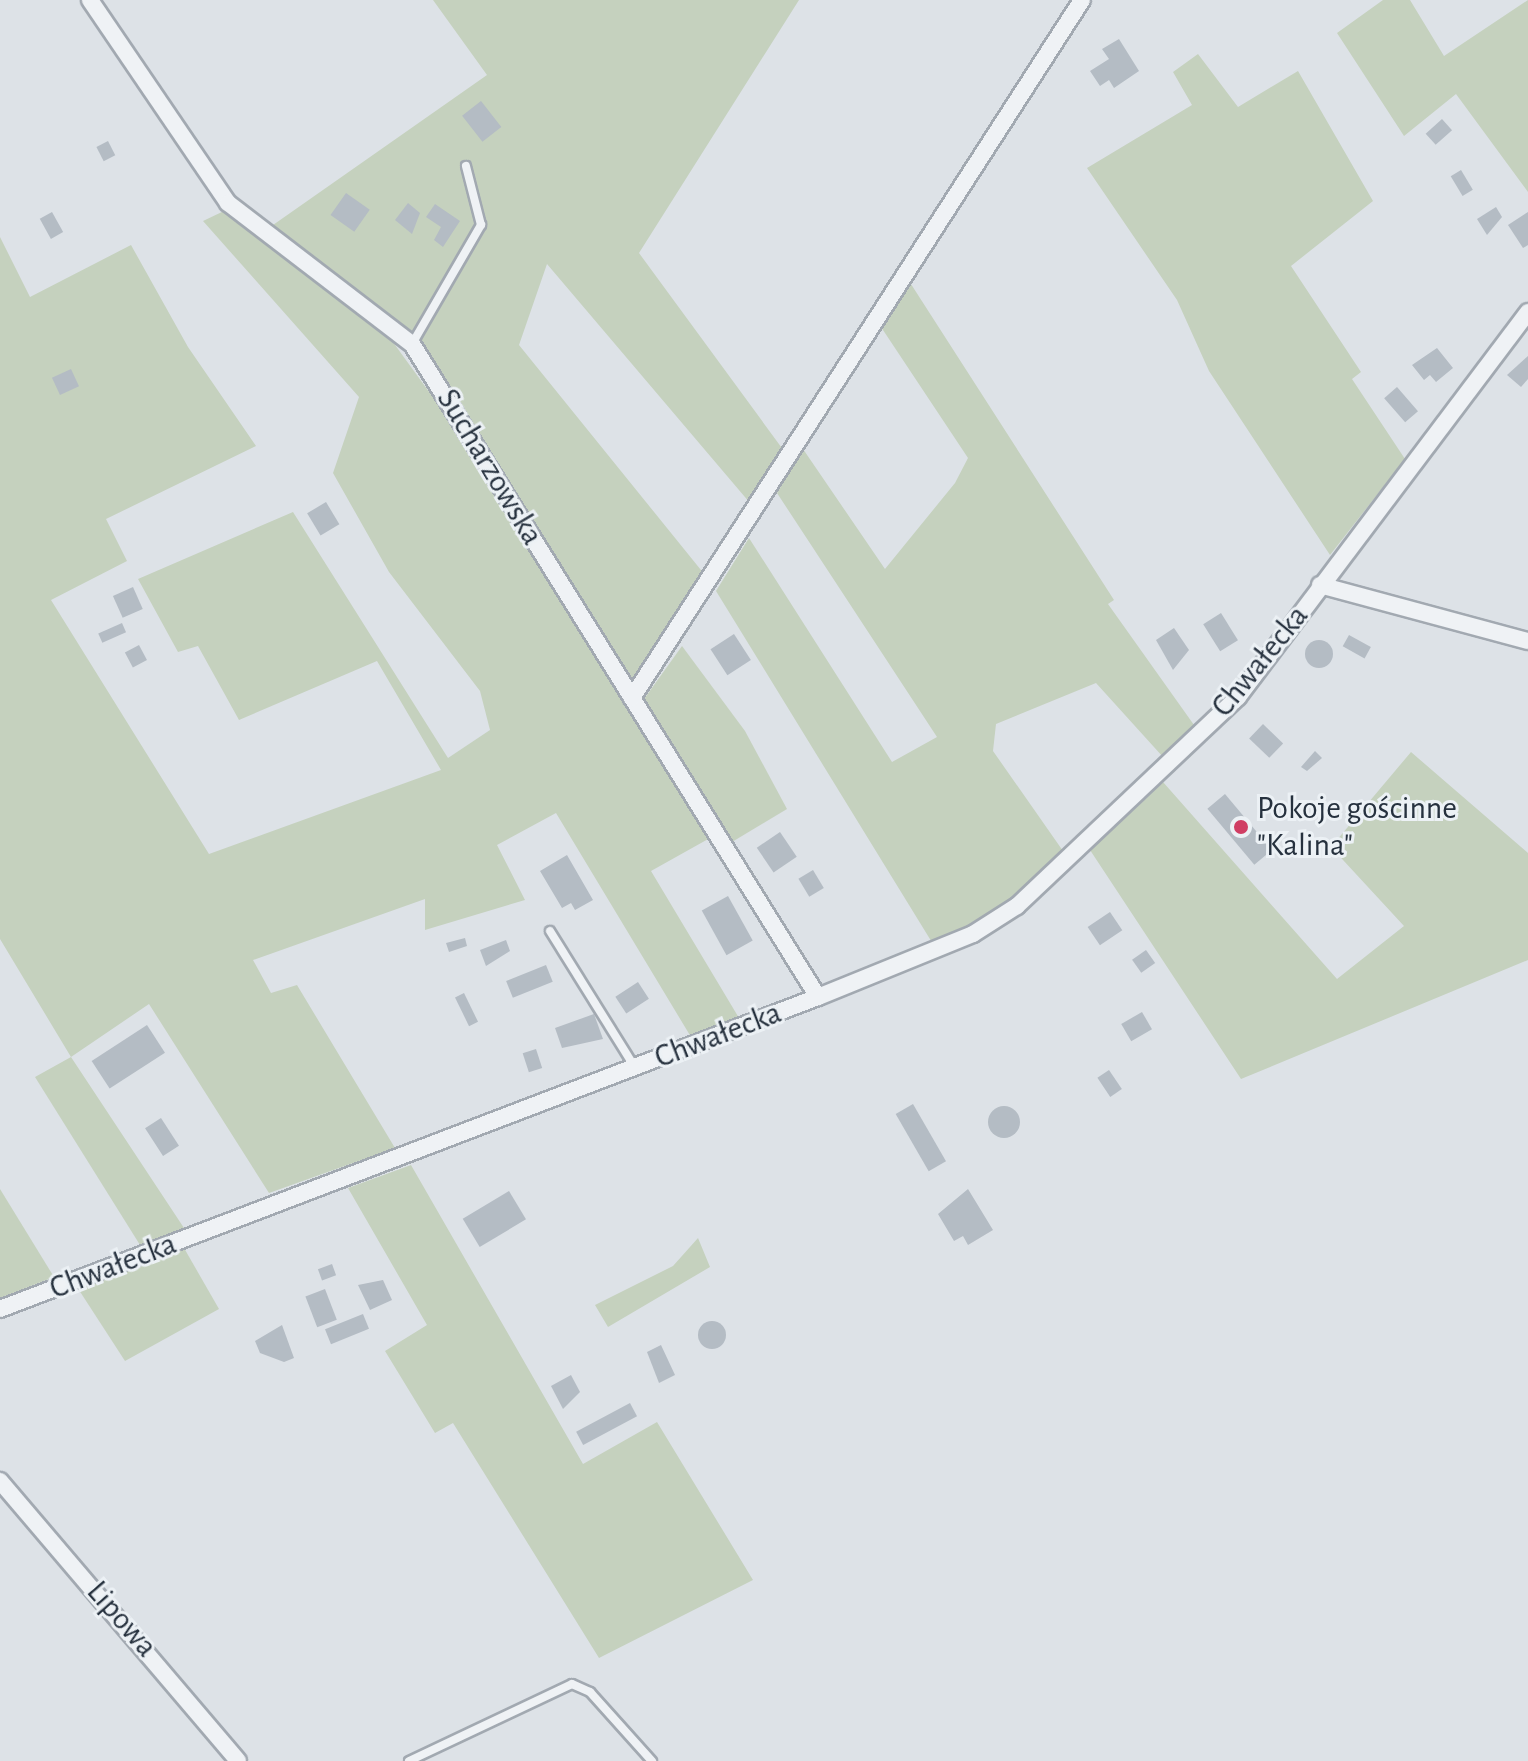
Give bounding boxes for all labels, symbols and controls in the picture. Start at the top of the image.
street label: Sucharzowska [428,382,552,552]
street label: Chwałecka [1203,597,1317,725]
place label: Pokoje gościnne "Kalina" [1257,790,1457,865]
marker: Pokoje gościnne "Kalina" [1232,818,1250,836]
street label: Chwałecka [649,993,787,1077]
street label: Chwałecka [44,1224,182,1308]
street label: Lipowa [78,1573,166,1665]

